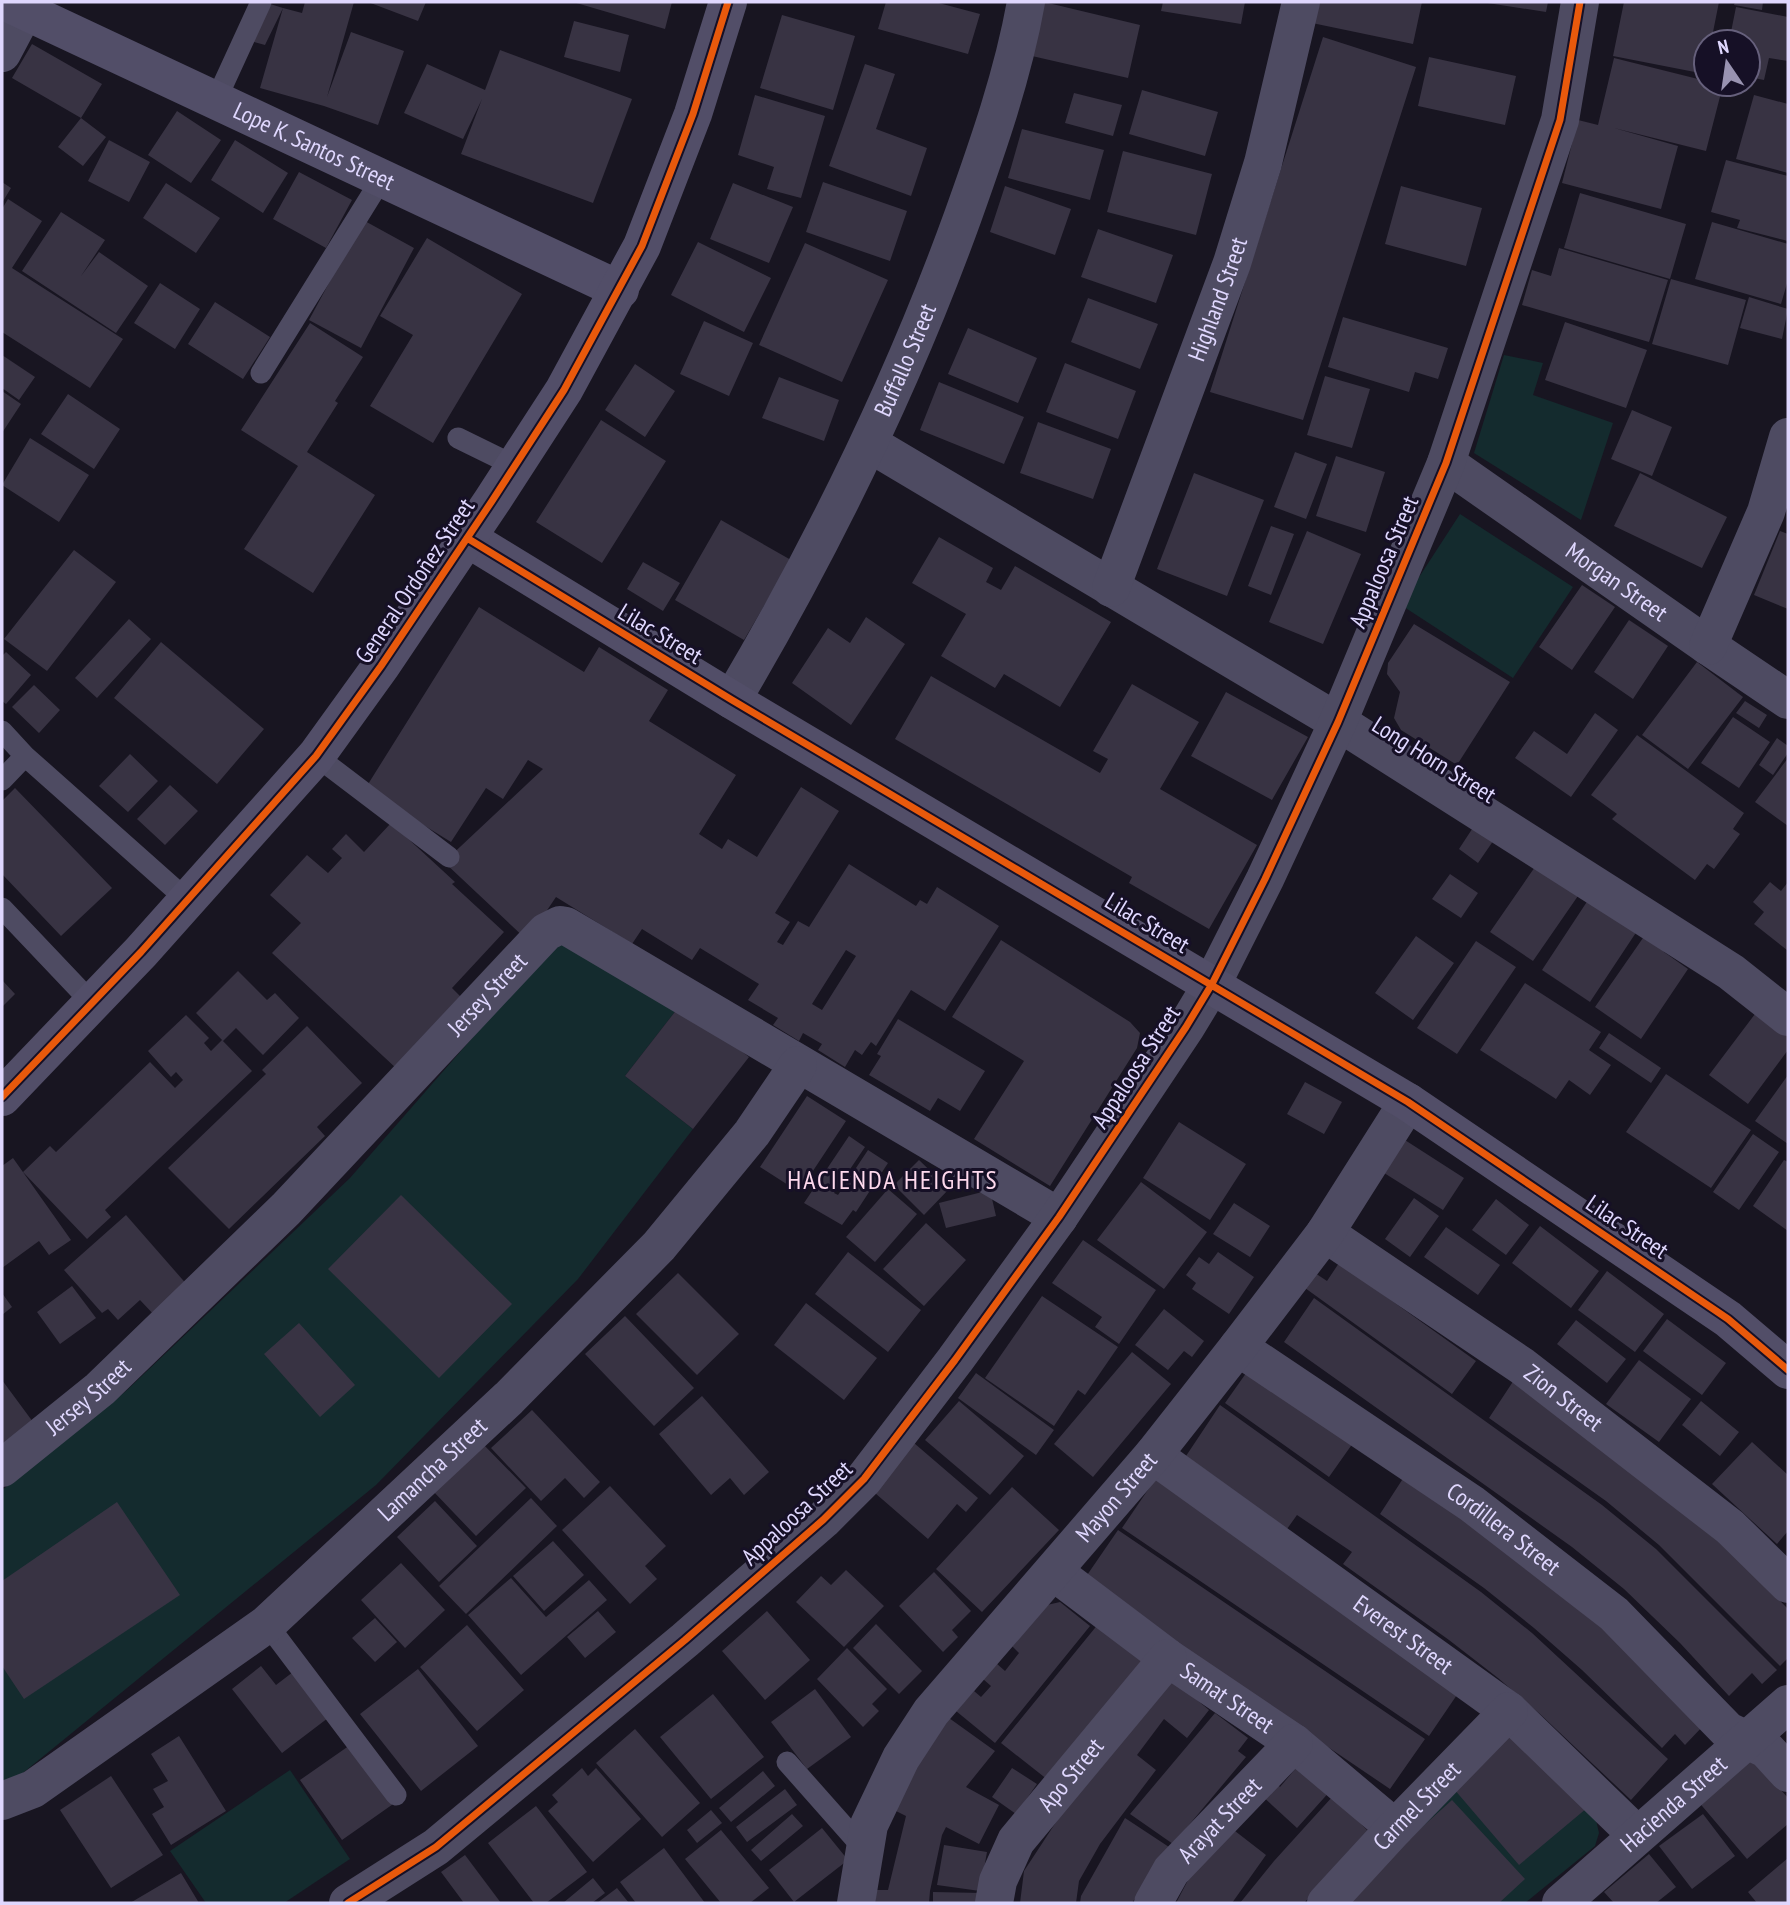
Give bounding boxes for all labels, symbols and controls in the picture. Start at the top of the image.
north arrow [1692,28,1762,98]
text: N [1715,34,1731,59]
street label: Lope K. Santos Street [228,95,400,197]
street label: Highland Street [1181,233,1254,366]
street label: Buffallo Street [867,298,943,421]
street label: Appaloosa Street [1342,491,1425,633]
street label: General Ordoñez Street [348,492,482,669]
street label: Morgan Street [1560,535,1674,628]
street label: Lilac Street [612,596,709,671]
street label: Long Horn Street [1367,709,1502,810]
street label: Lilac Street [1099,885,1196,960]
street label: Jersey Street [440,946,534,1043]
street label: Appaloosa Street [1084,999,1187,1134]
district label: HACIENDA HEIGHTS [787,1163,999,1196]
street label: Lilac Street [1580,1188,1675,1266]
street label: Jersey Street [38,1351,138,1442]
street label: Zion Street [1518,1357,1610,1438]
street label: Lamancha Street [371,1410,494,1528]
street label: Mayon Street [1069,1445,1164,1549]
street label: Appaloosa Street [735,1453,859,1572]
street label: Cordillera Street [1441,1476,1567,1582]
street label: Everest Street [1347,1588,1460,1681]
street label: Samat Street [1174,1655,1280,1740]
street label: Apo Street [1031,1731,1110,1818]
street label: Hacienda Street [1614,1748,1733,1859]
street label: Carmel Street [1366,1754,1467,1857]
street label: Arayat Street [1171,1770,1268,1870]

